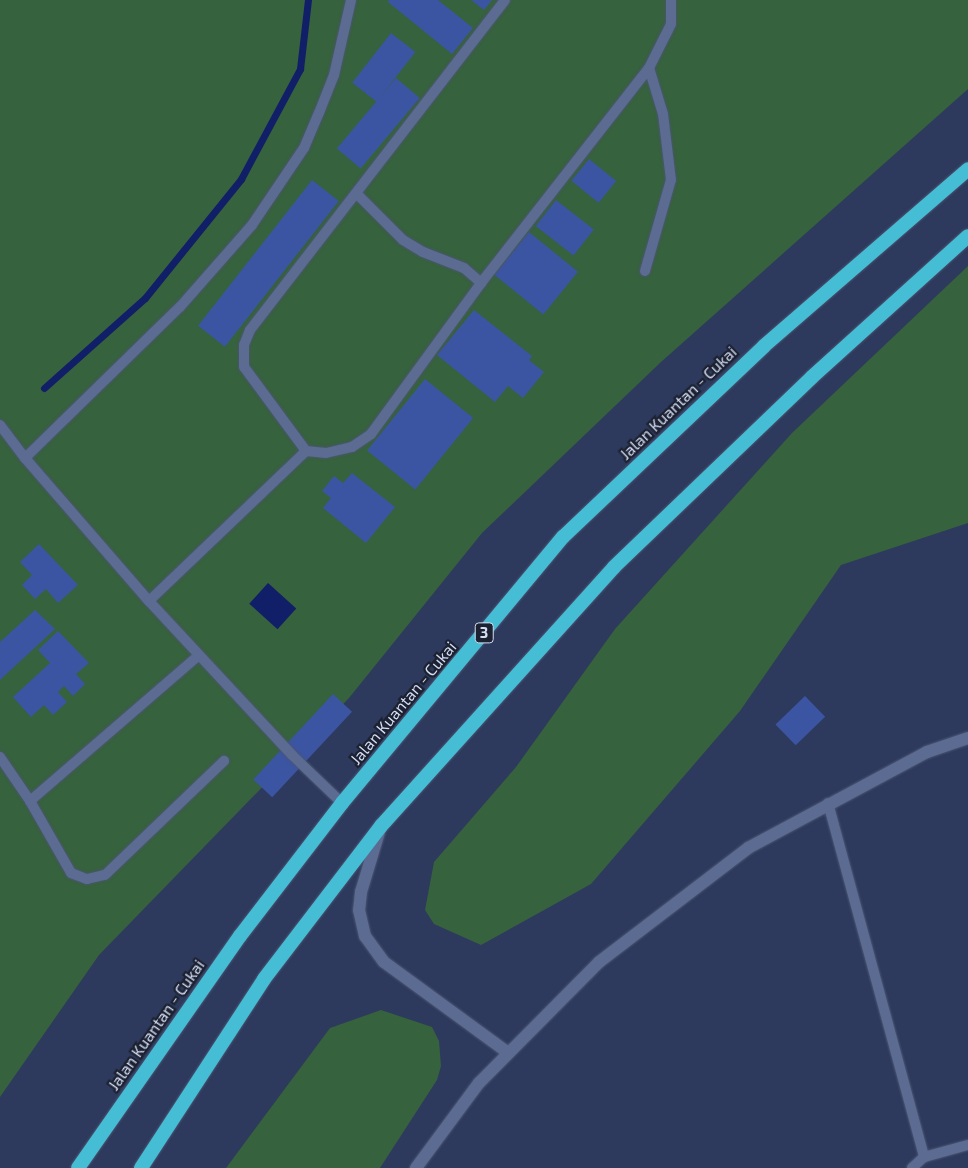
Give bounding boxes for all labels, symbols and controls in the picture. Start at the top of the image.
street label: Jalan Kuantan - Cukai [616,342,740,464]
road number: 3 [474,620,494,646]
street label: Jalan Kuantan - Cukai [346,638,460,768]
street label: Jalan Kuantan - Cukai [104,956,208,1094]

